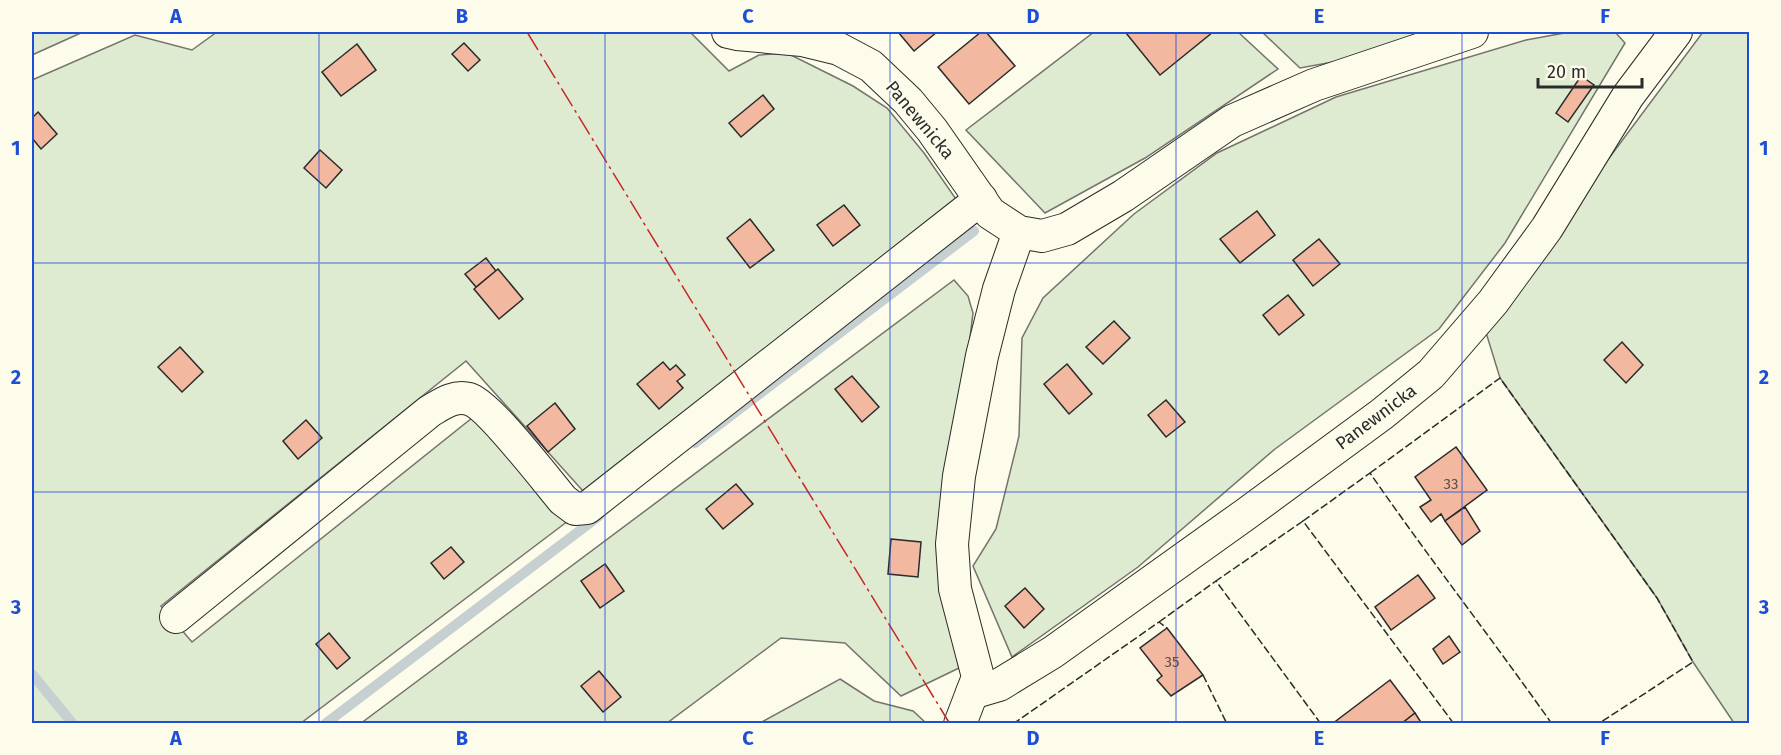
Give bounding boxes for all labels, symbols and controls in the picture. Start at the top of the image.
text: A [169,4,183,28]
text: B [456,4,468,28]
text: C [742,4,754,28]
text: D [1026,4,1040,28]
text: E [1314,4,1324,28]
text: F [1600,4,1610,28]
scale bar [1538,51,1642,89]
text: 20 m [1547,61,1586,83]
street label: Panewnicka [881,76,959,164]
text: 1 [11,136,21,160]
text: 1 [1759,136,1769,160]
text: 2 [11,365,21,389]
text: 2 [1759,365,1769,389]
street label: Panewnicka [1331,379,1421,455]
house number: 33 [1444,475,1458,493]
text: 3 [10,595,21,619]
text: 3 [1758,595,1769,619]
house number: 35 [1164,653,1180,671]
text: A [169,726,183,750]
text: B [456,726,468,750]
text: C [742,726,754,750]
text: D [1026,726,1040,750]
text: E [1314,726,1324,750]
text: F [1600,726,1610,750]

